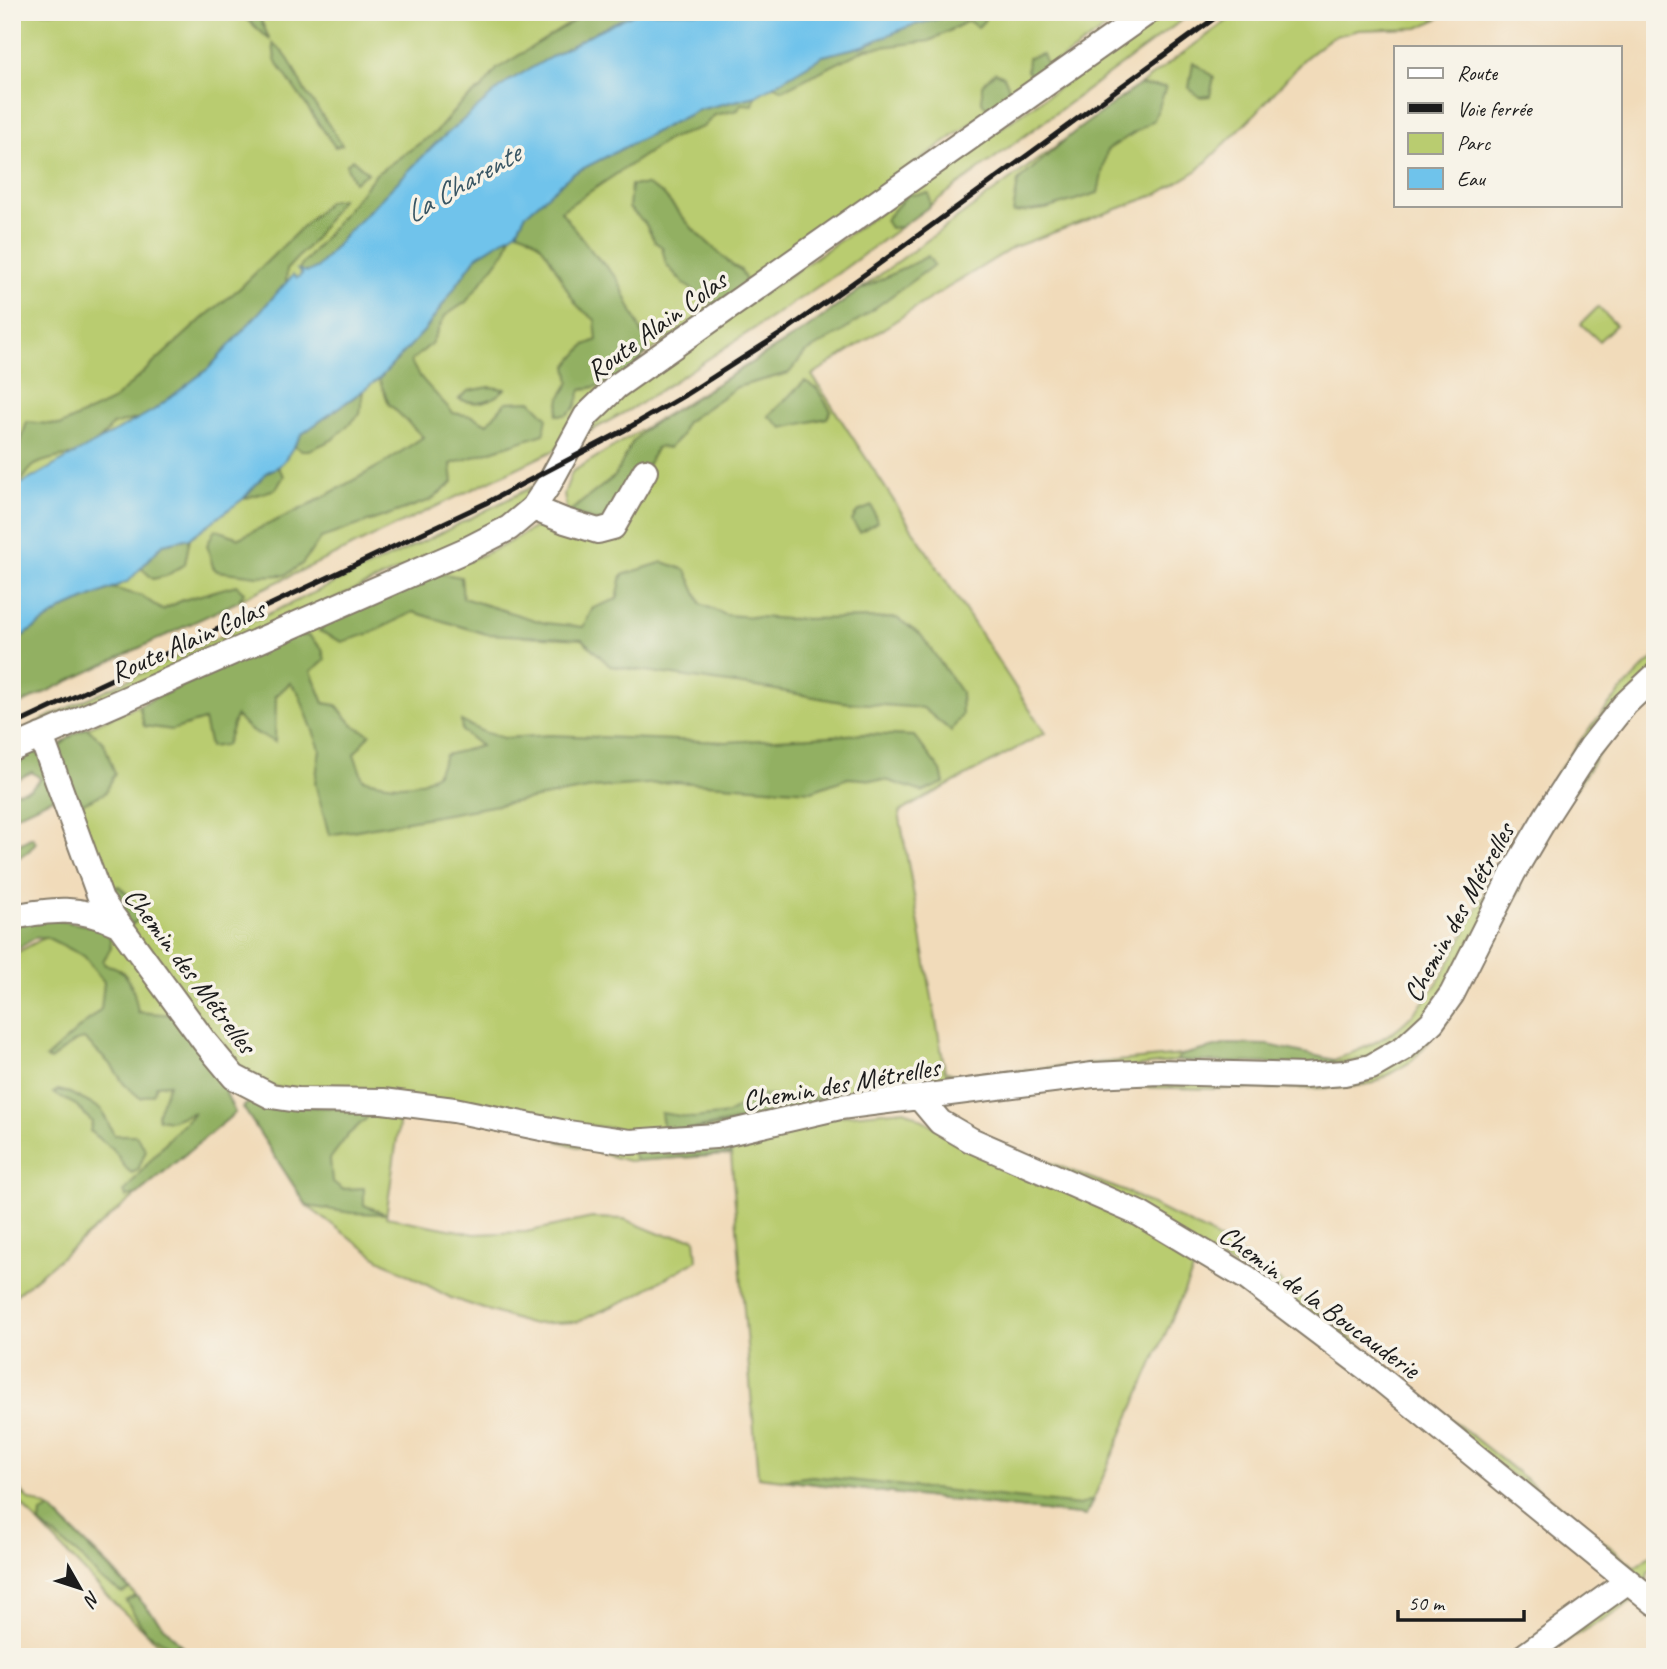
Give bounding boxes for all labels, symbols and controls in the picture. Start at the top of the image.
legend [1394,46,1622,206]
text: Route [1457,60,1498,86]
text: Voie ferrée [1457,96,1534,122]
text: Parc [1457,130,1492,156]
water label: La Charente [397,133,530,231]
text: Eau [1457,166,1486,192]
street label: Route Alain Colas [579,261,735,388]
street label: Route Alain Colas [105,590,272,690]
street label: Chemin des Métrelles [1395,814,1523,1008]
street label: Chemin des Métrelles [117,880,266,1062]
street label: Chemin des Métrelles [740,1049,945,1118]
street label: Chemin de la Boucauderie [1212,1217,1429,1387]
north arrow [46,1554,116,1624]
scale bar [1398,1578,1524,1622]
text: N [77,1586,105,1613]
text: 50 m [1408,1590,1446,1616]

